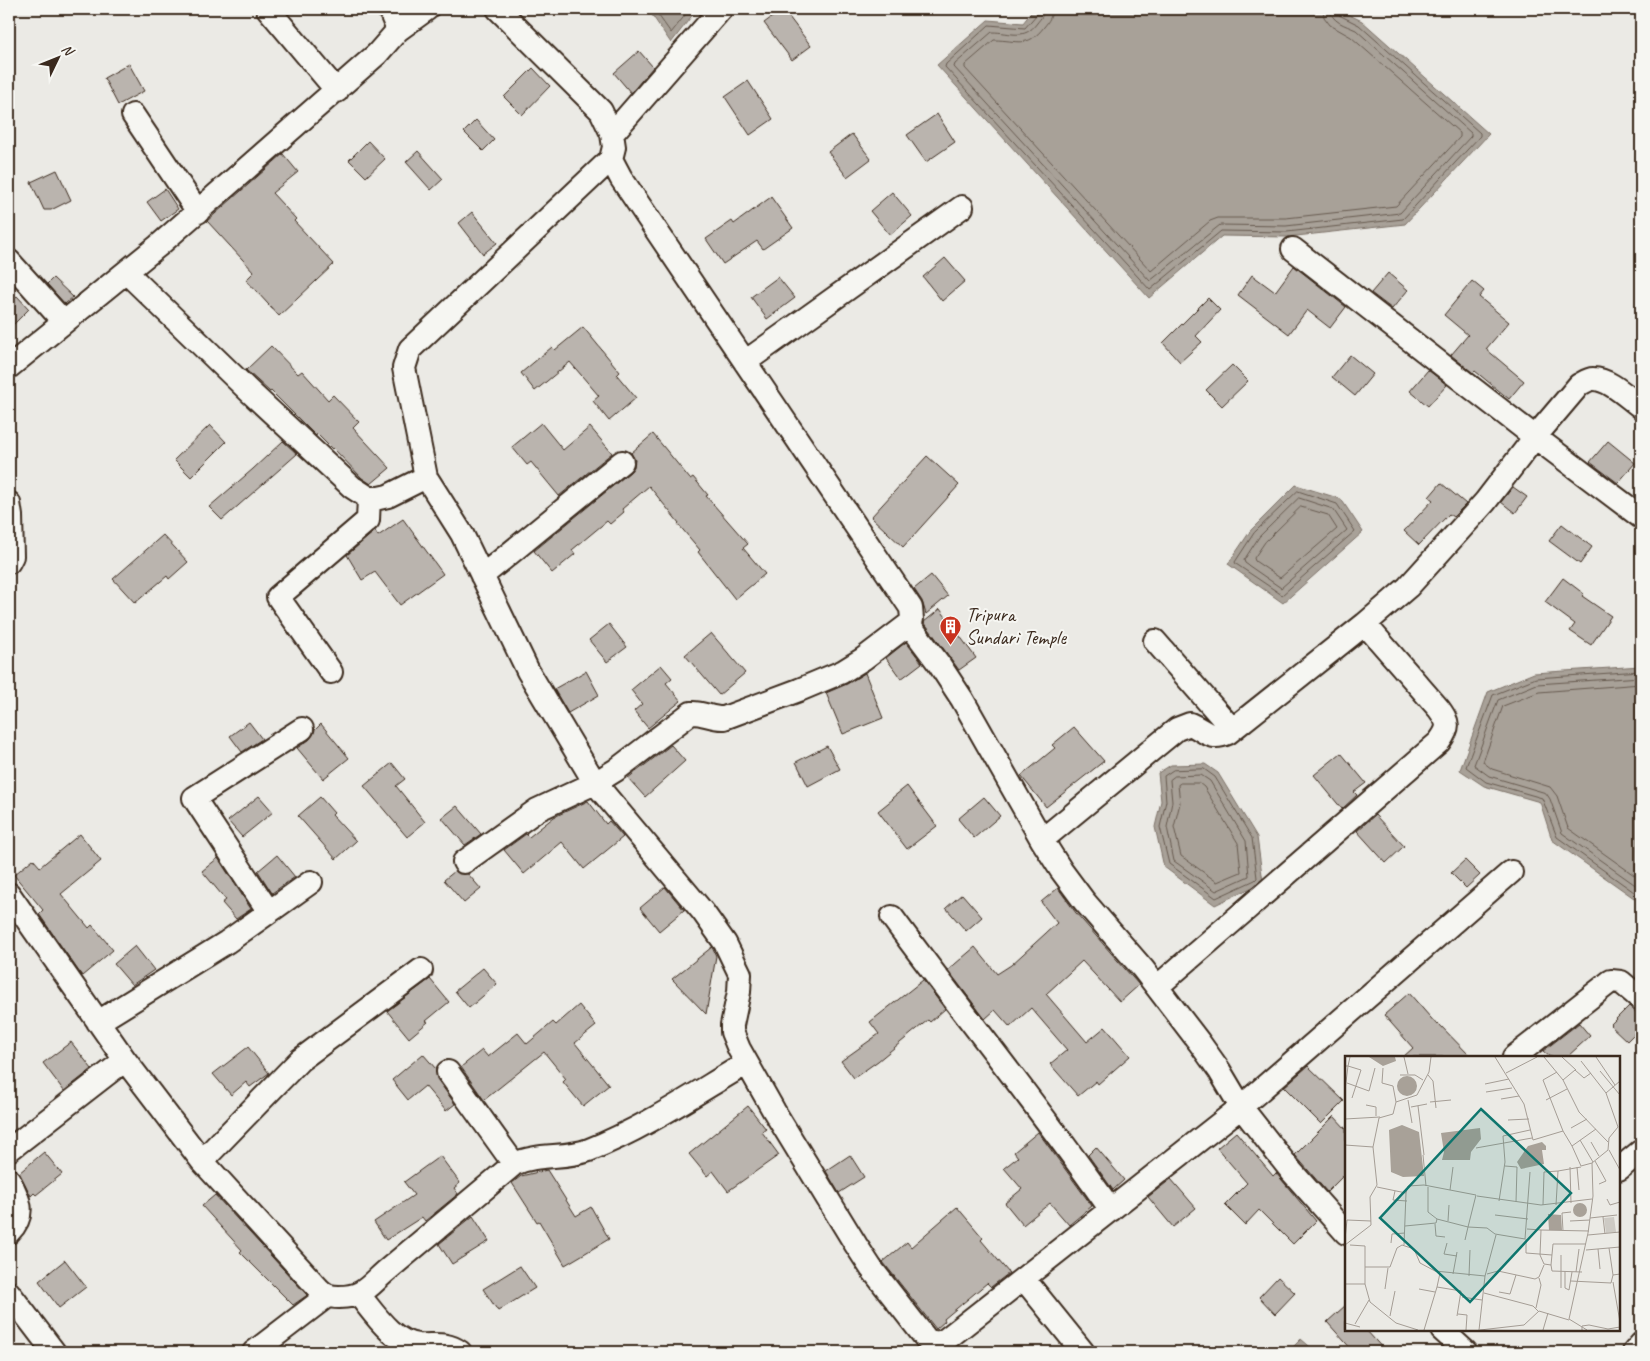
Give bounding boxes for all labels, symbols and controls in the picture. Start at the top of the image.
north arrow [32,32,82,82]
text: N [58,41,78,60]
place label: Tripura Sundari Temple [966,602,1067,650]
building icon: Tripura Sundari Temple [938,614,962,645]
inset map [1345,1056,1620,1331]

